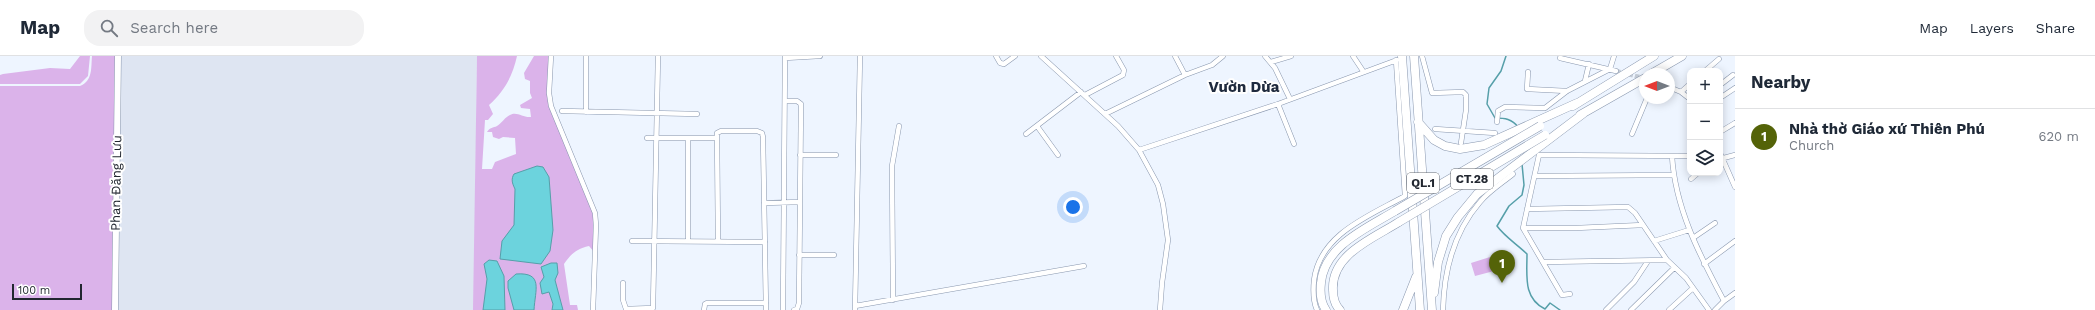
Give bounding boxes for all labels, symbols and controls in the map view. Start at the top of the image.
search box [84,10,364,46]
text: Map [20,16,60,39]
icon: search [98,17,120,39]
text: Search here [130,19,218,37]
text: Map [1919,20,1948,36]
text: Layers [1970,20,2014,36]
text: Share [2036,20,2075,36]
north arrow [1639,68,1675,104]
map controls [1687,68,1723,176]
button: + [1687,68,1723,104]
text: Nearby [1751,72,1810,92]
district label: Vườn Dừa [1209,78,1280,96]
button: − [1687,104,1723,140]
text: Nhà thờ Giáo xứ Thiên Phú [1789,120,1985,138]
text: 1 [1761,129,1767,144]
text: 620 m [2039,129,2079,144]
street label: Phan Đăng Lưu [108,135,124,231]
text: Church [1789,138,1834,153]
button: layers [1687,140,1723,176]
road number: CT.28 [1451,169,1493,189]
road number: QL.1 [1407,173,1439,193]
your location [1063,197,1083,217]
pin: 1 [1489,250,1515,283]
scale bar [12,282,82,301]
text: 100 m [18,284,50,297]

